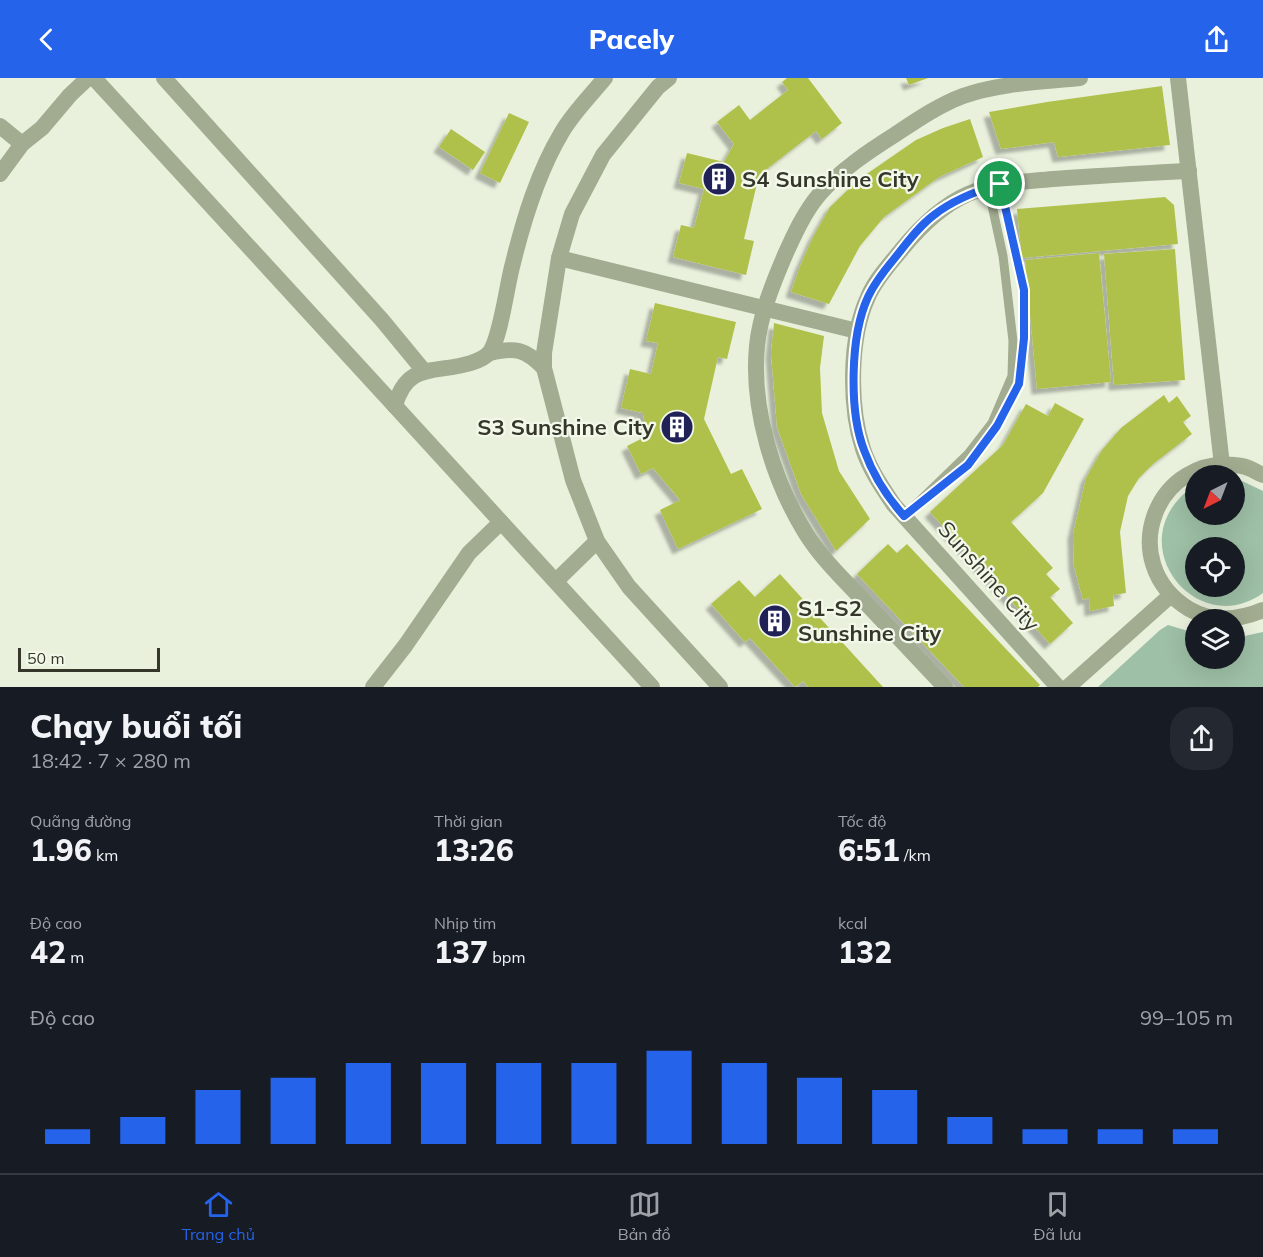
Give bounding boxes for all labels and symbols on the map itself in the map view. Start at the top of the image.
pin [974,158,1025,209]
building icon: S4 Sunshine City [701,161,737,197]
place label: S4 Sunshine City [742,165,919,193]
building icon: S3 Sunshine City [659,409,695,445]
place label: S3 Sunshine City [477,413,654,441]
north arrow [1185,465,1245,525]
street label: Sunshine City [932,515,1046,637]
place label: S1-S2 Sunshine City [798,594,941,647]
building icon: S1-S2 Sunshine City [757,603,793,639]
scale bar [18,645,160,672]

